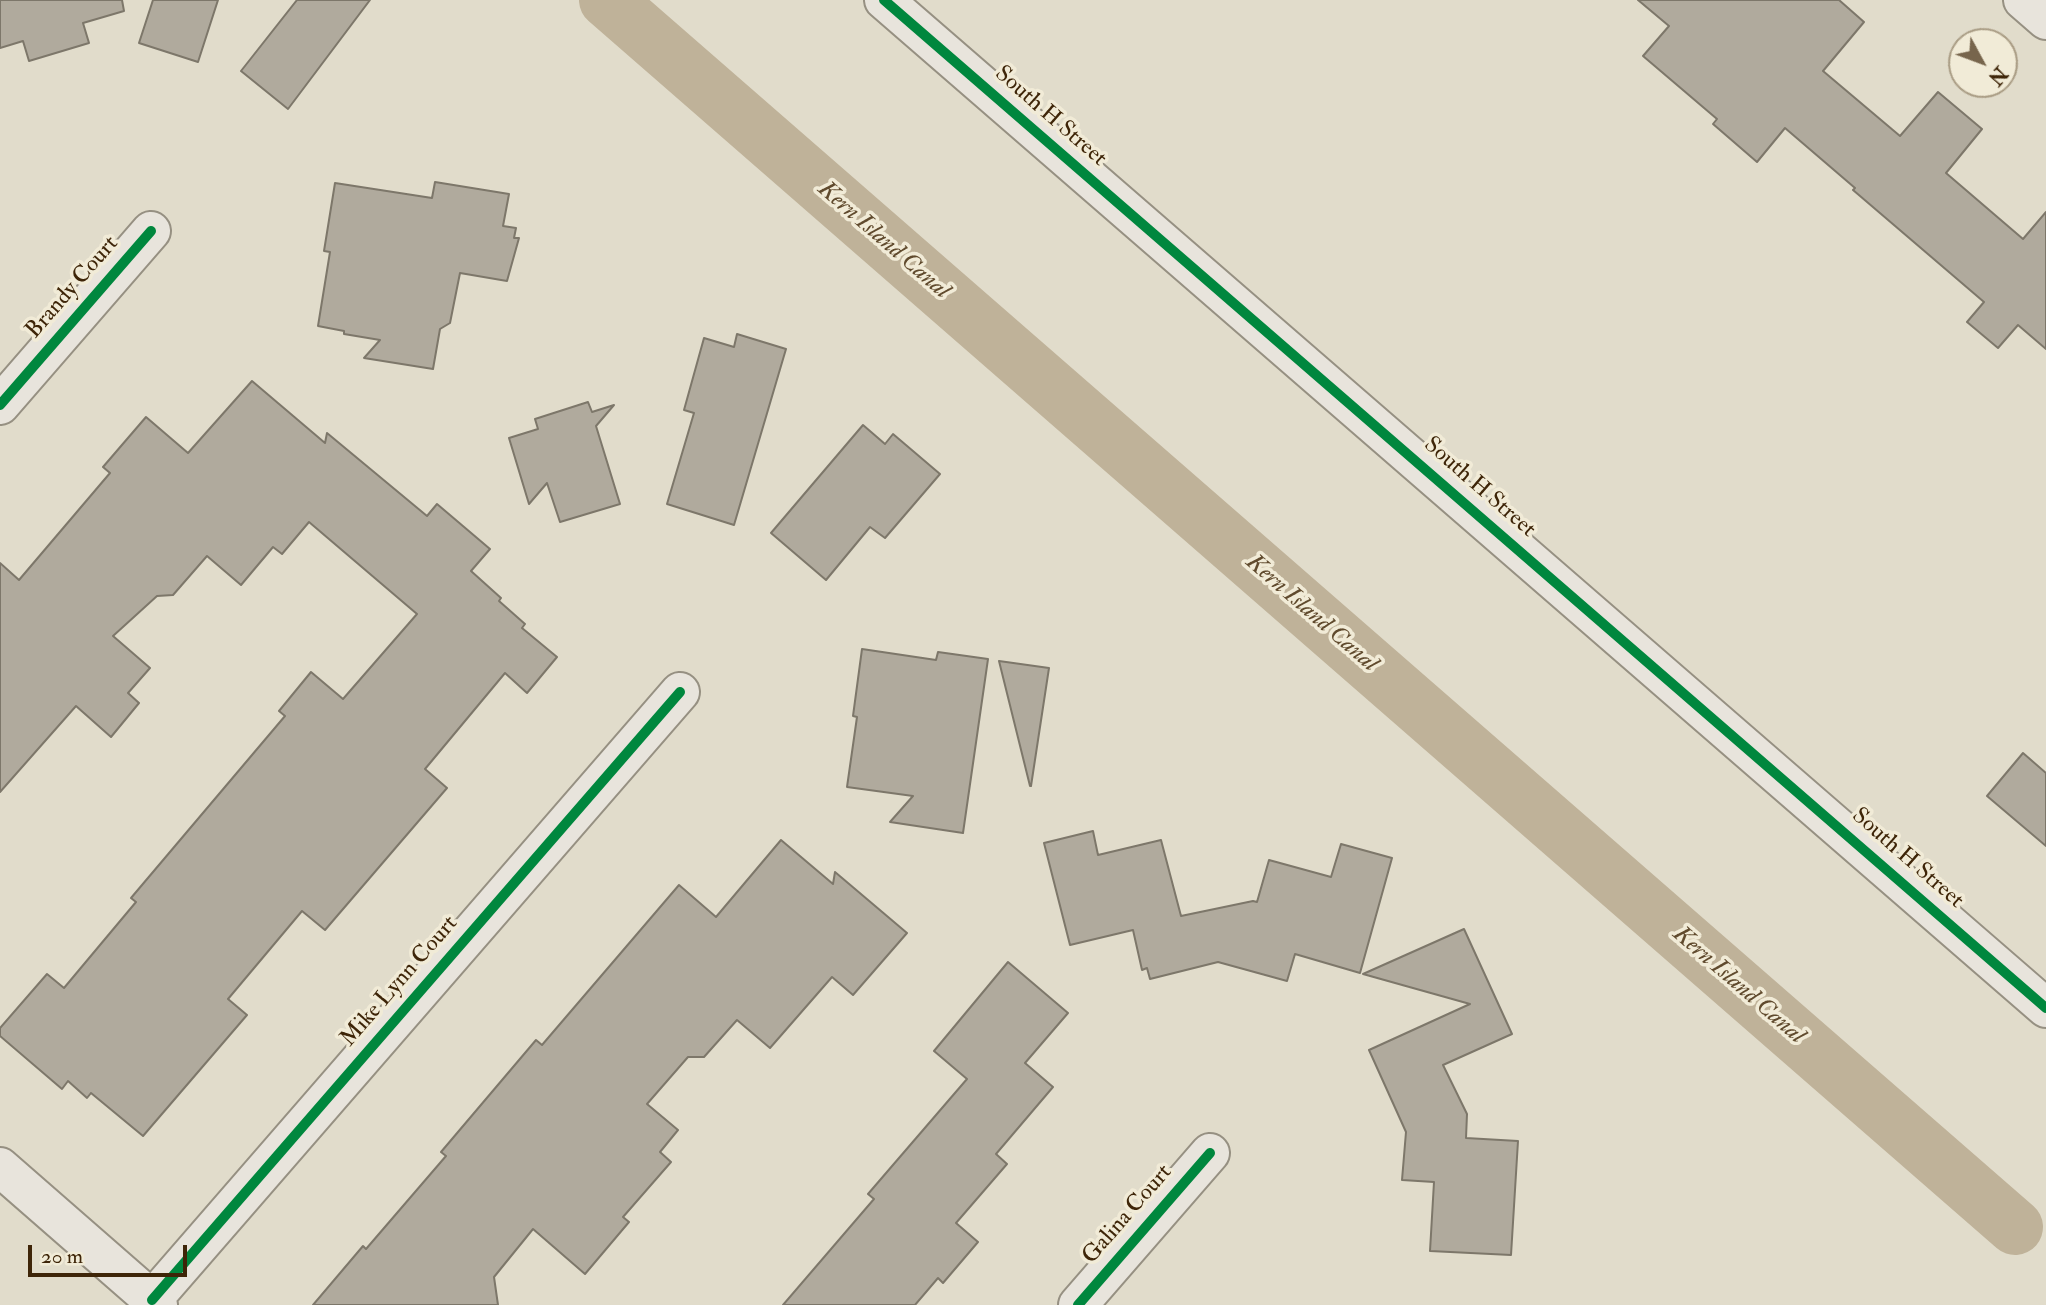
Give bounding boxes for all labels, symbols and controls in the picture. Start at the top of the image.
north arrow [1948,28,2018,98]
street label: South H Street [988,61,1112,173]
text: N [1983,61,2012,90]
water label: Kern Island Canal [811,176,955,306]
street label: Brandy Court [21,231,125,345]
street label: South H Street [1417,432,1541,544]
water label: Kern Island Canal [1239,549,1383,679]
street label: South H Street [1845,803,1969,915]
street label: Mike Lynn Court [336,911,464,1053]
water label: Kern Island Canal [1666,921,1810,1051]
street label: Galina Court [1077,1160,1179,1270]
scale bar [32,1232,191,1276]
text: 20 m [41,1243,83,1270]

